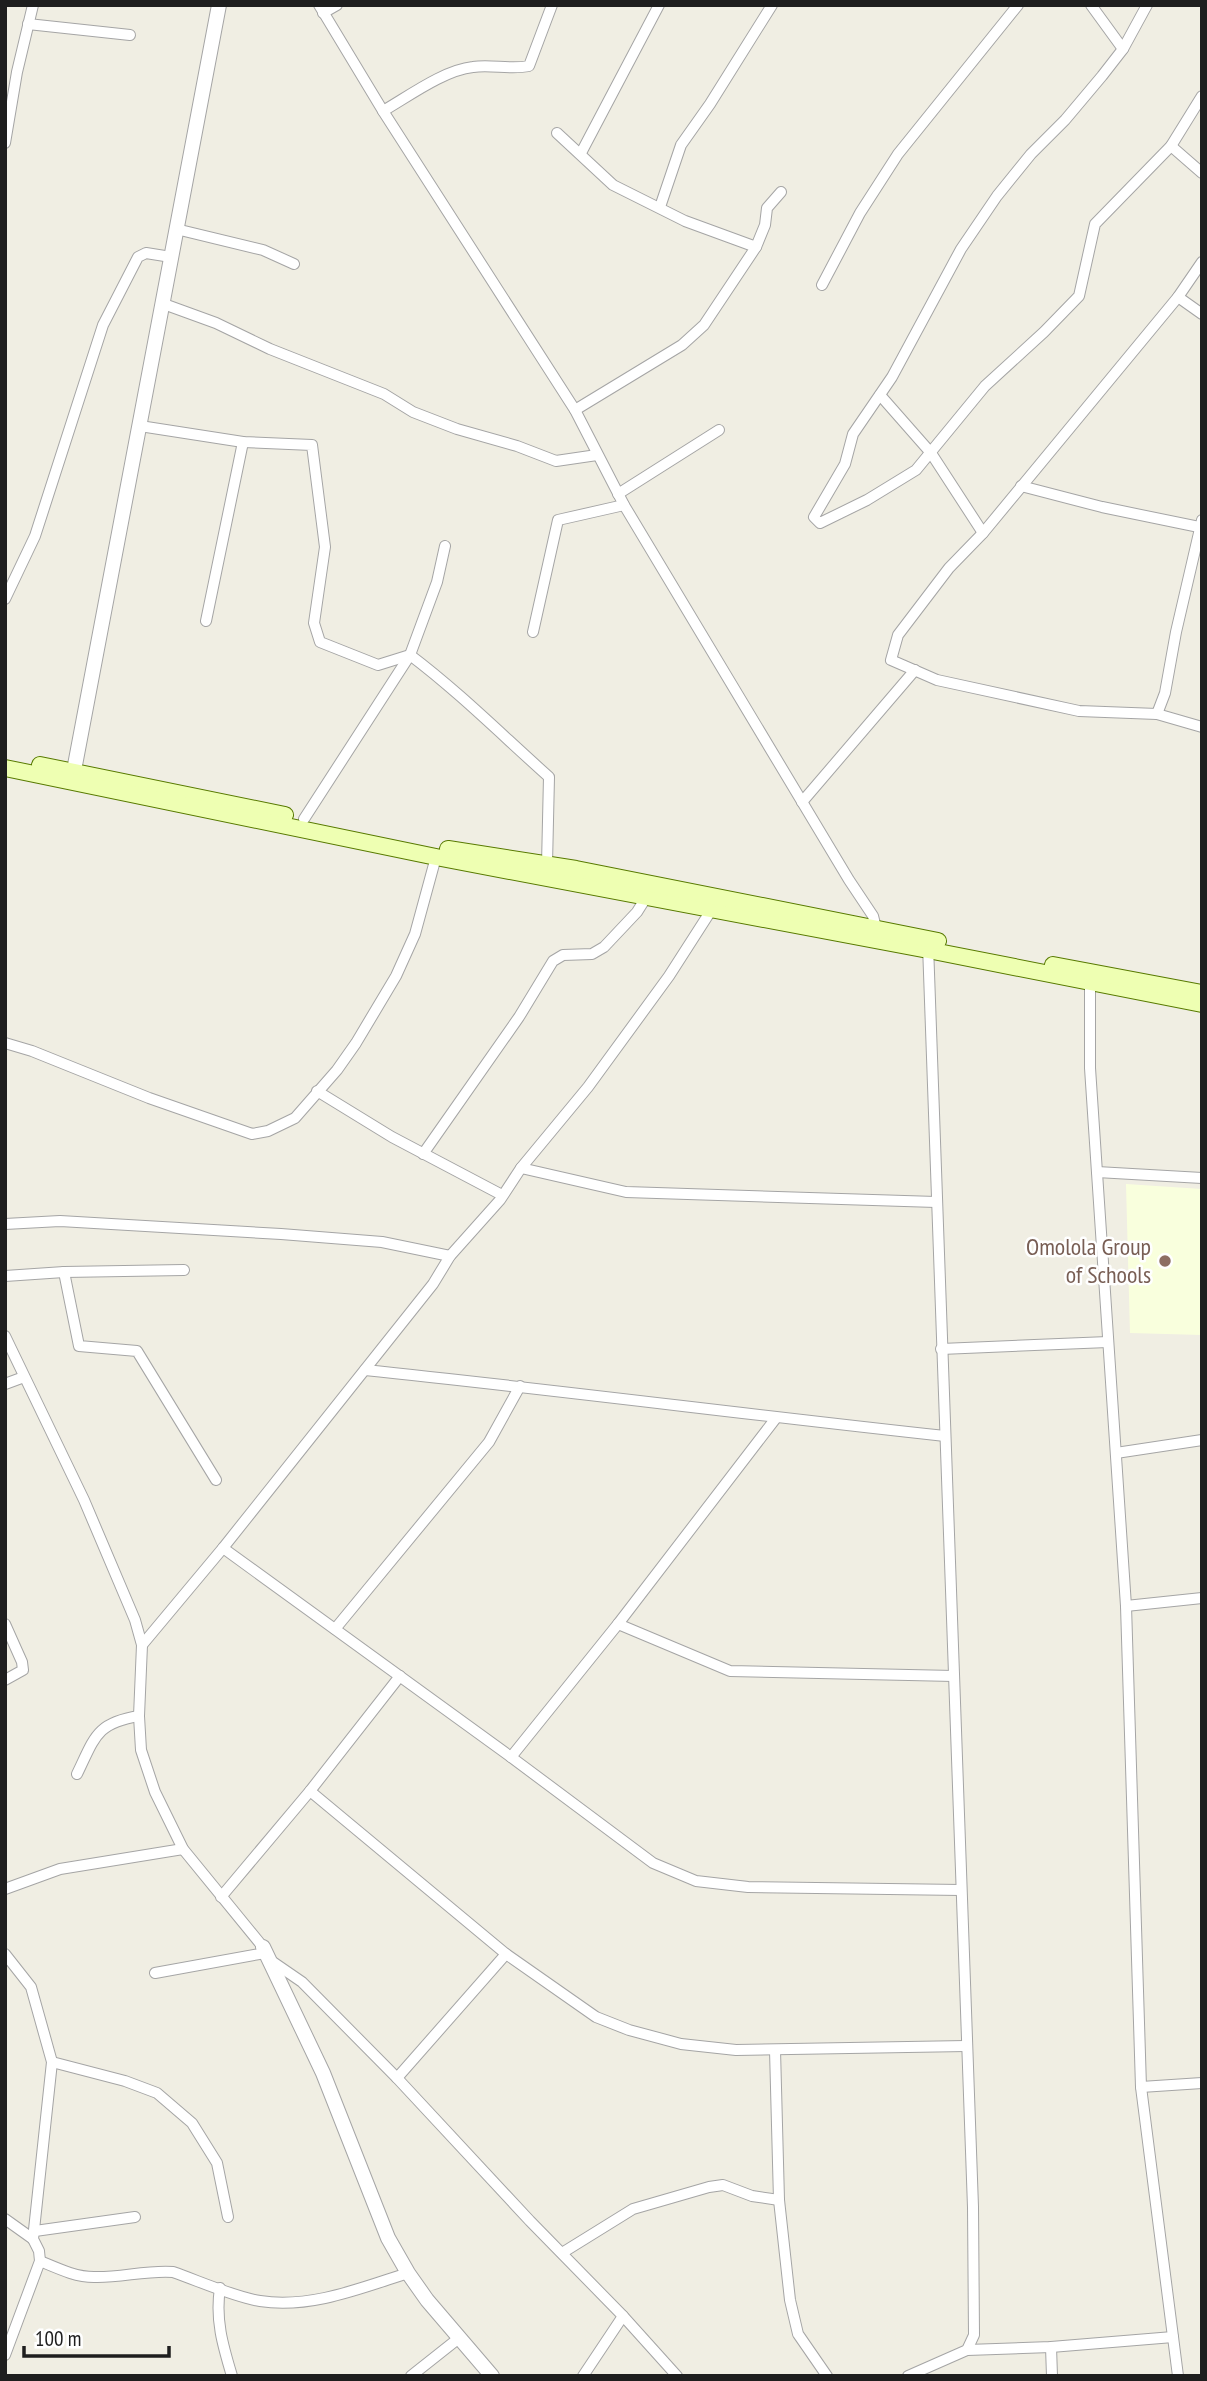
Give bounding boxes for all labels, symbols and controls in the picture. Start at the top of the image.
place label: Omolola Group of Schools [1026,1231,1151,1290]
marker: Omolola Group of Schools [1157,1253,1173,1269]
scale bar [24,2314,170,2358]
text: 100 m [35,2325,81,2352]

